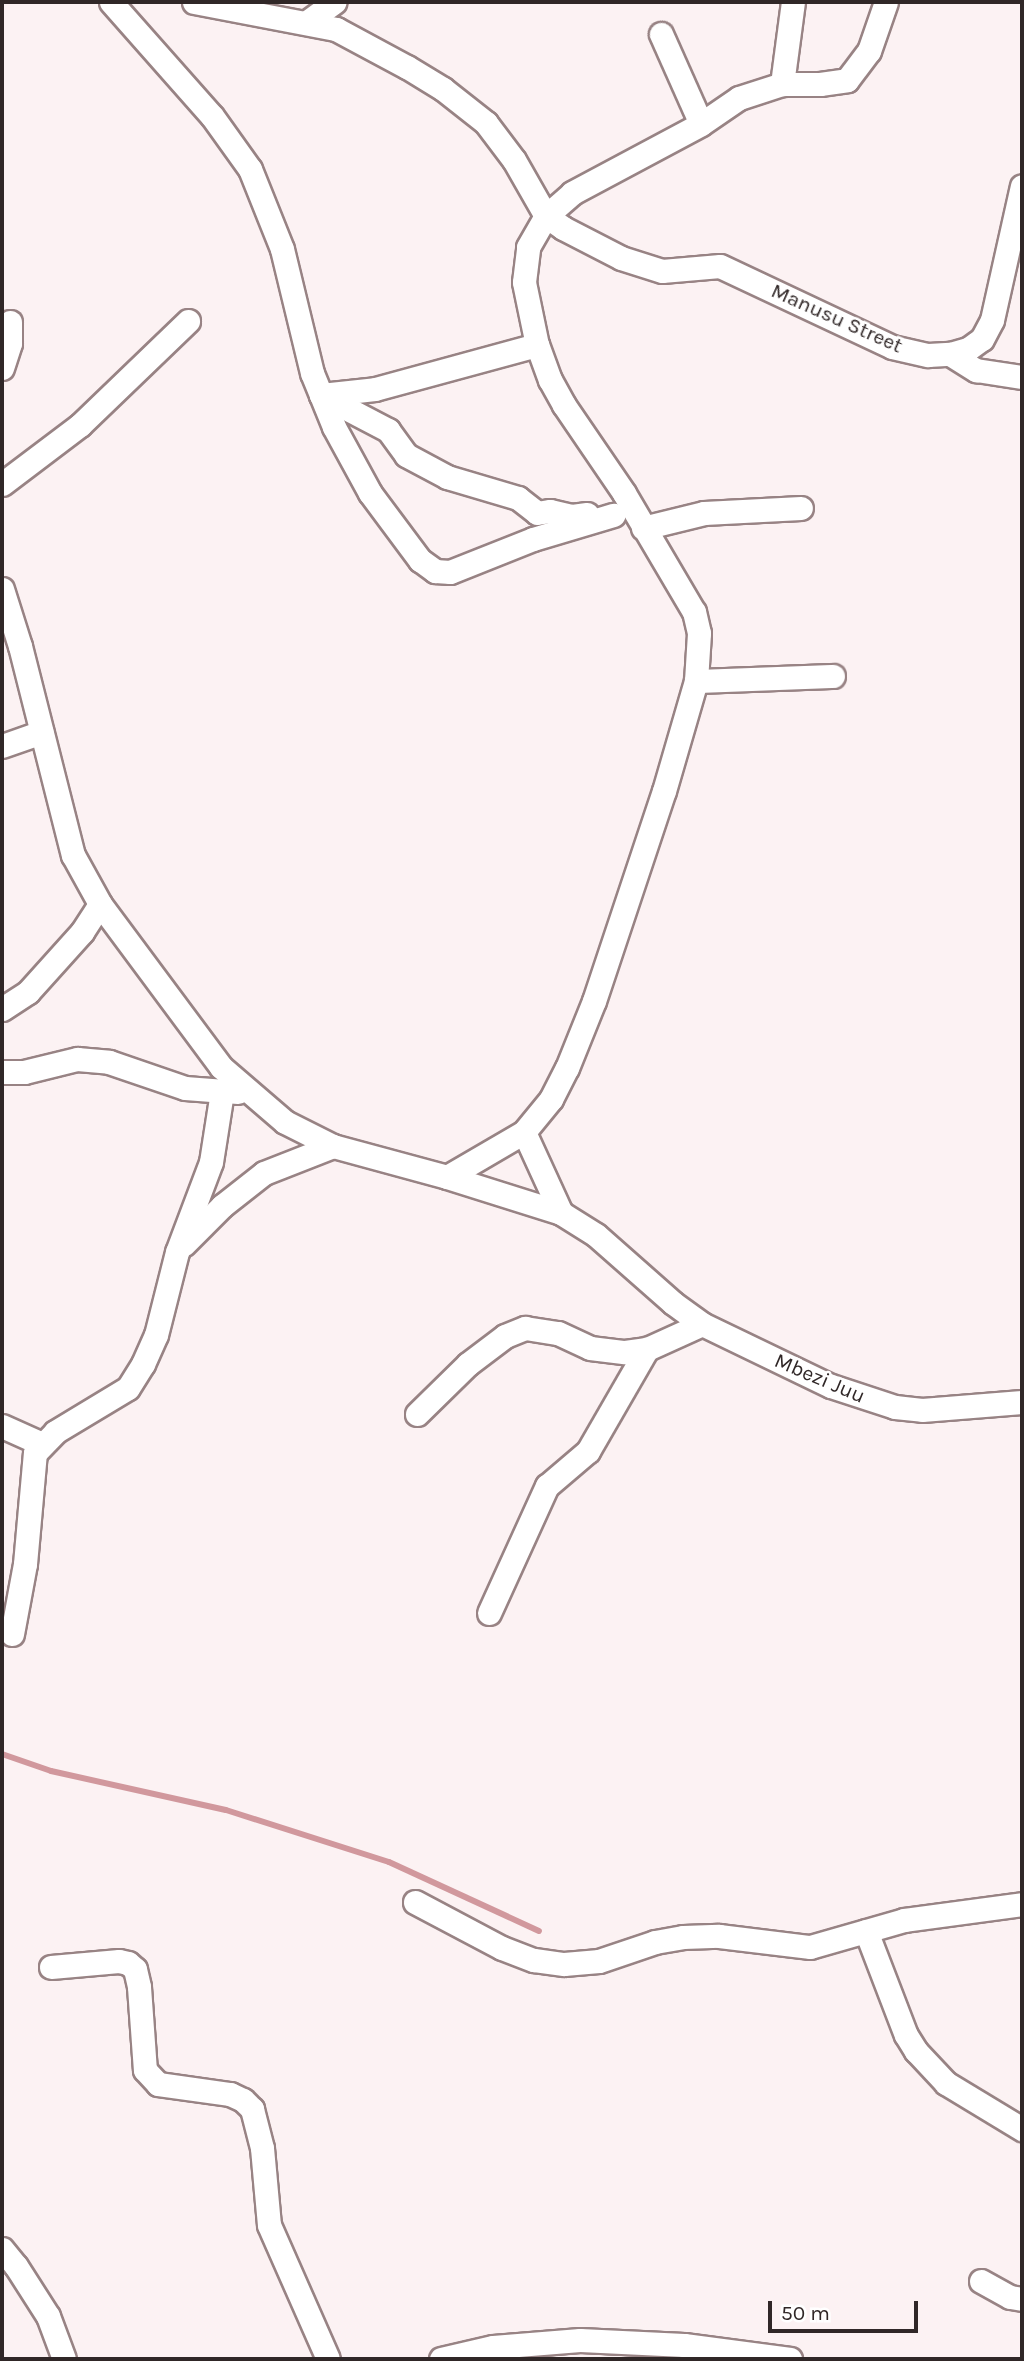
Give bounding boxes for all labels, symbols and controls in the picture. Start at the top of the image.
street label: Manusu Street [767,278,907,358]
street label: Mbezi Juu [771,1348,869,1408]
scale bar [772,2288,922,2332]
text: 50 m [781,2301,830,2325]

